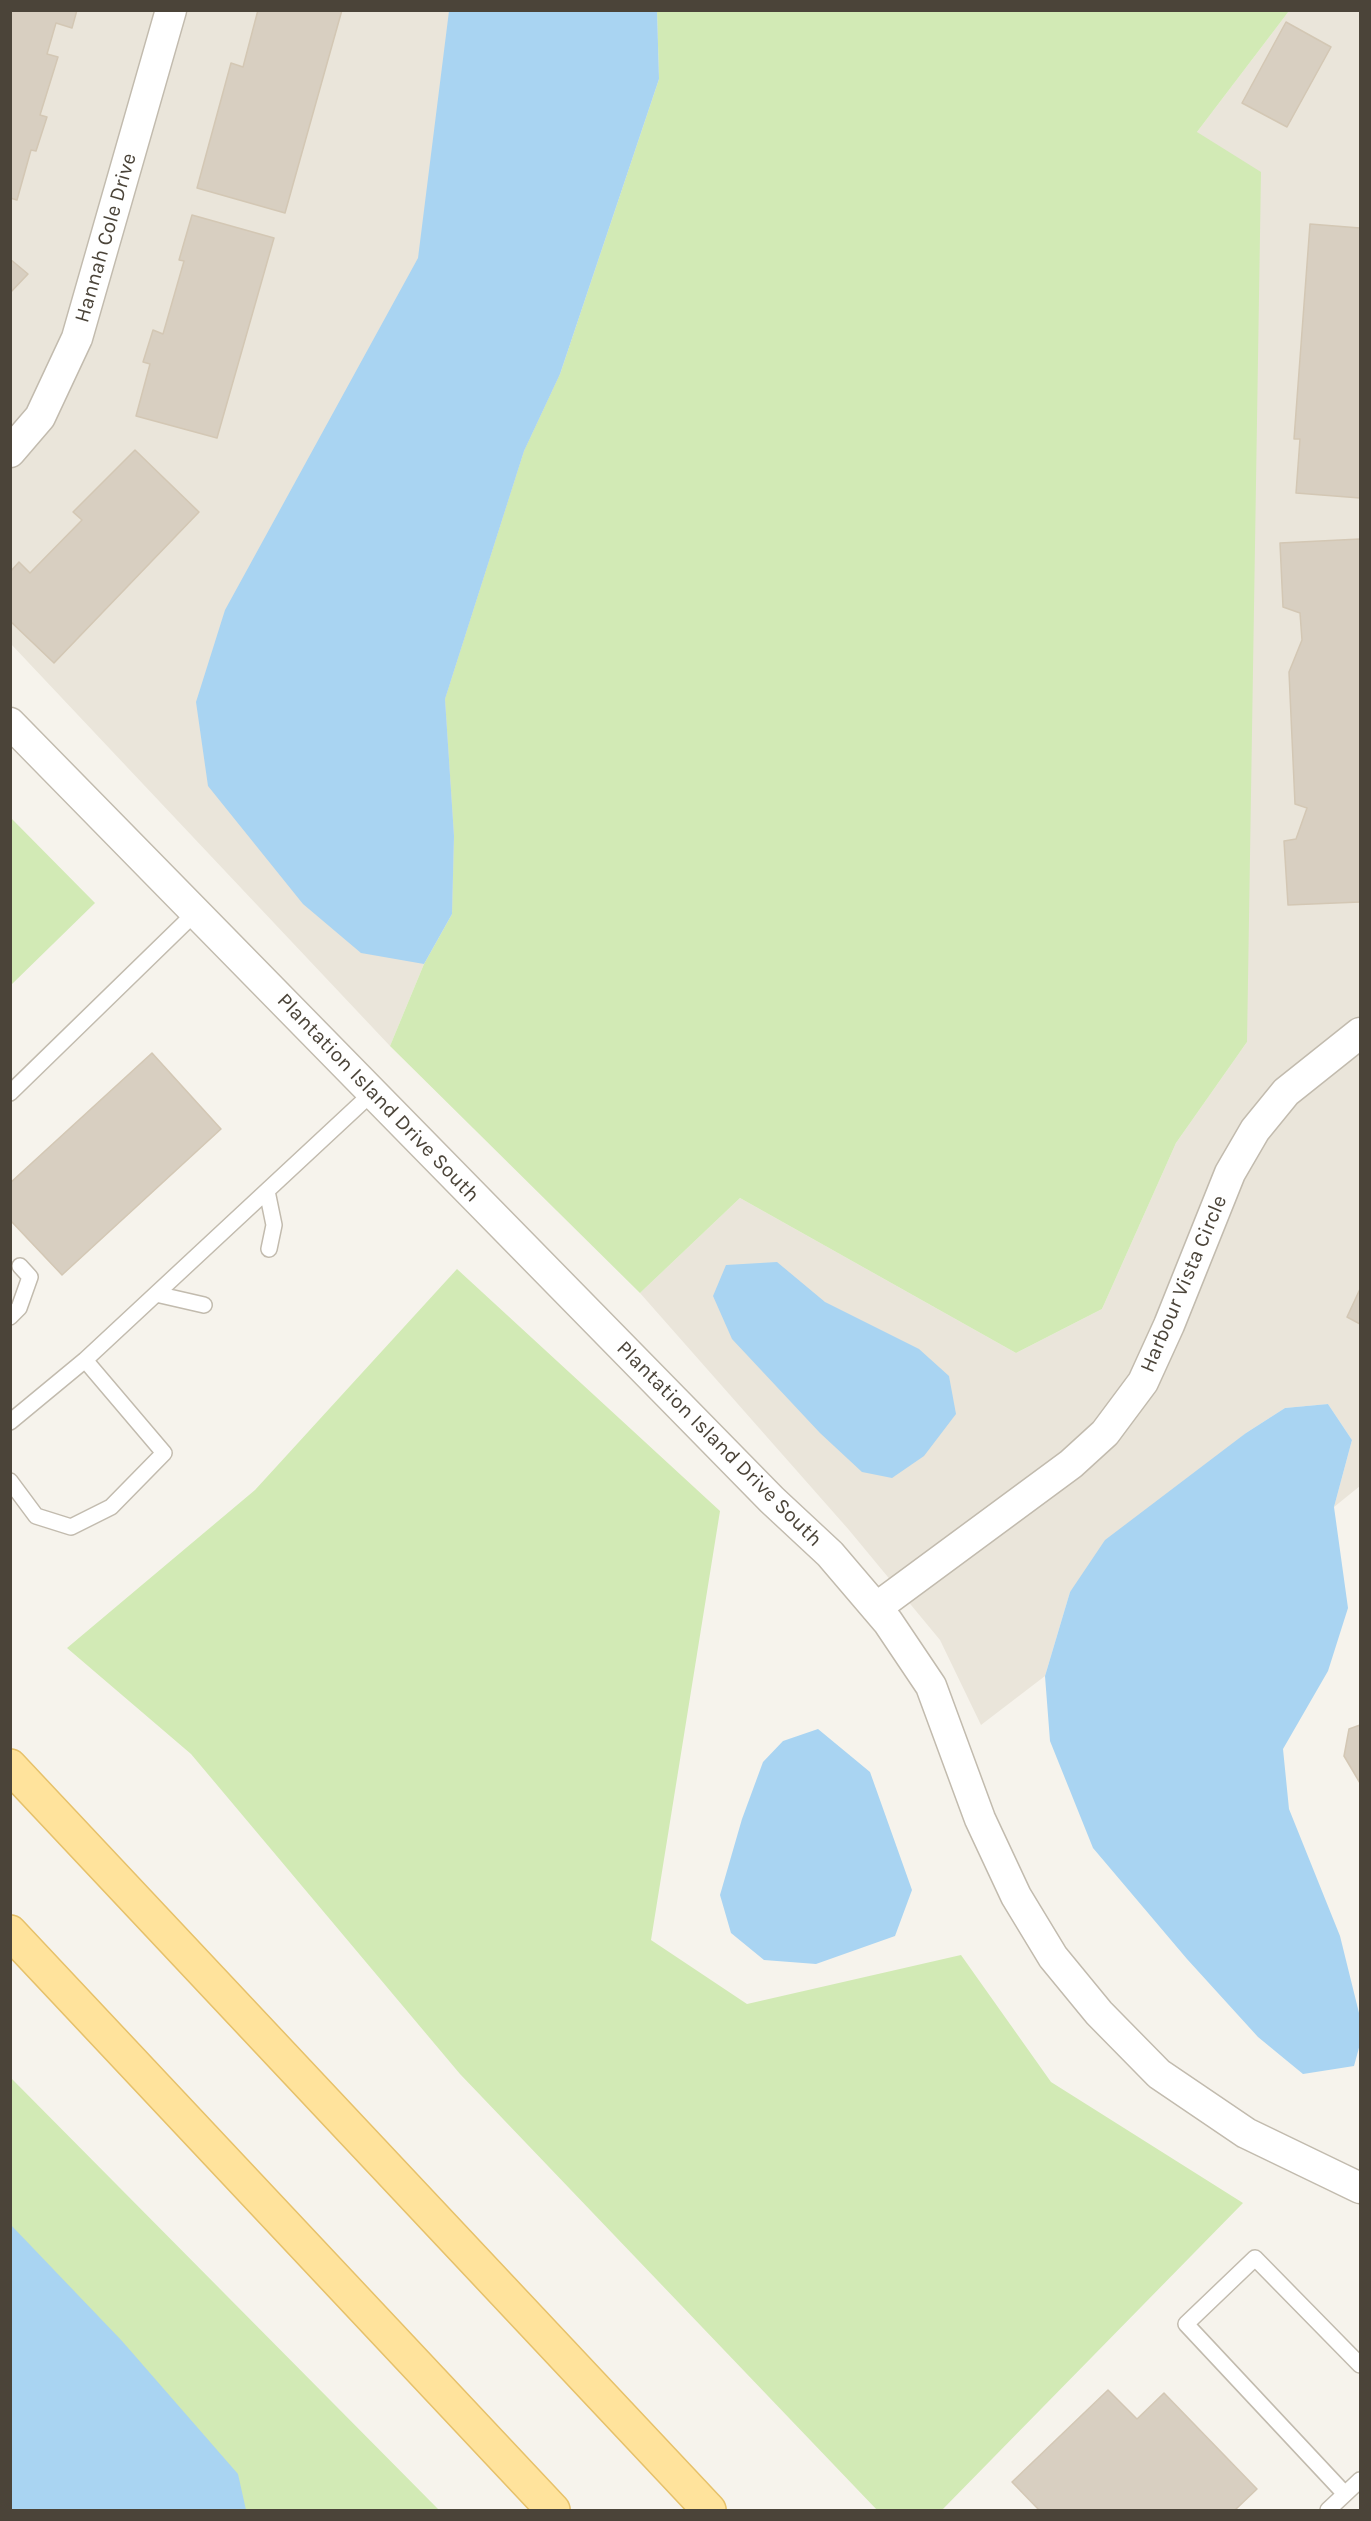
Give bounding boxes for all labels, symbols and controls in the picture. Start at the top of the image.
street label: Hannah Cole Drive [70,150,142,326]
street label: Plantation Island Drive South [272,988,484,1208]
street label: Harbour Vista Circle [1135,1192,1233,1376]
street label: Plantation Island Drive South [611,1336,827,1552]

